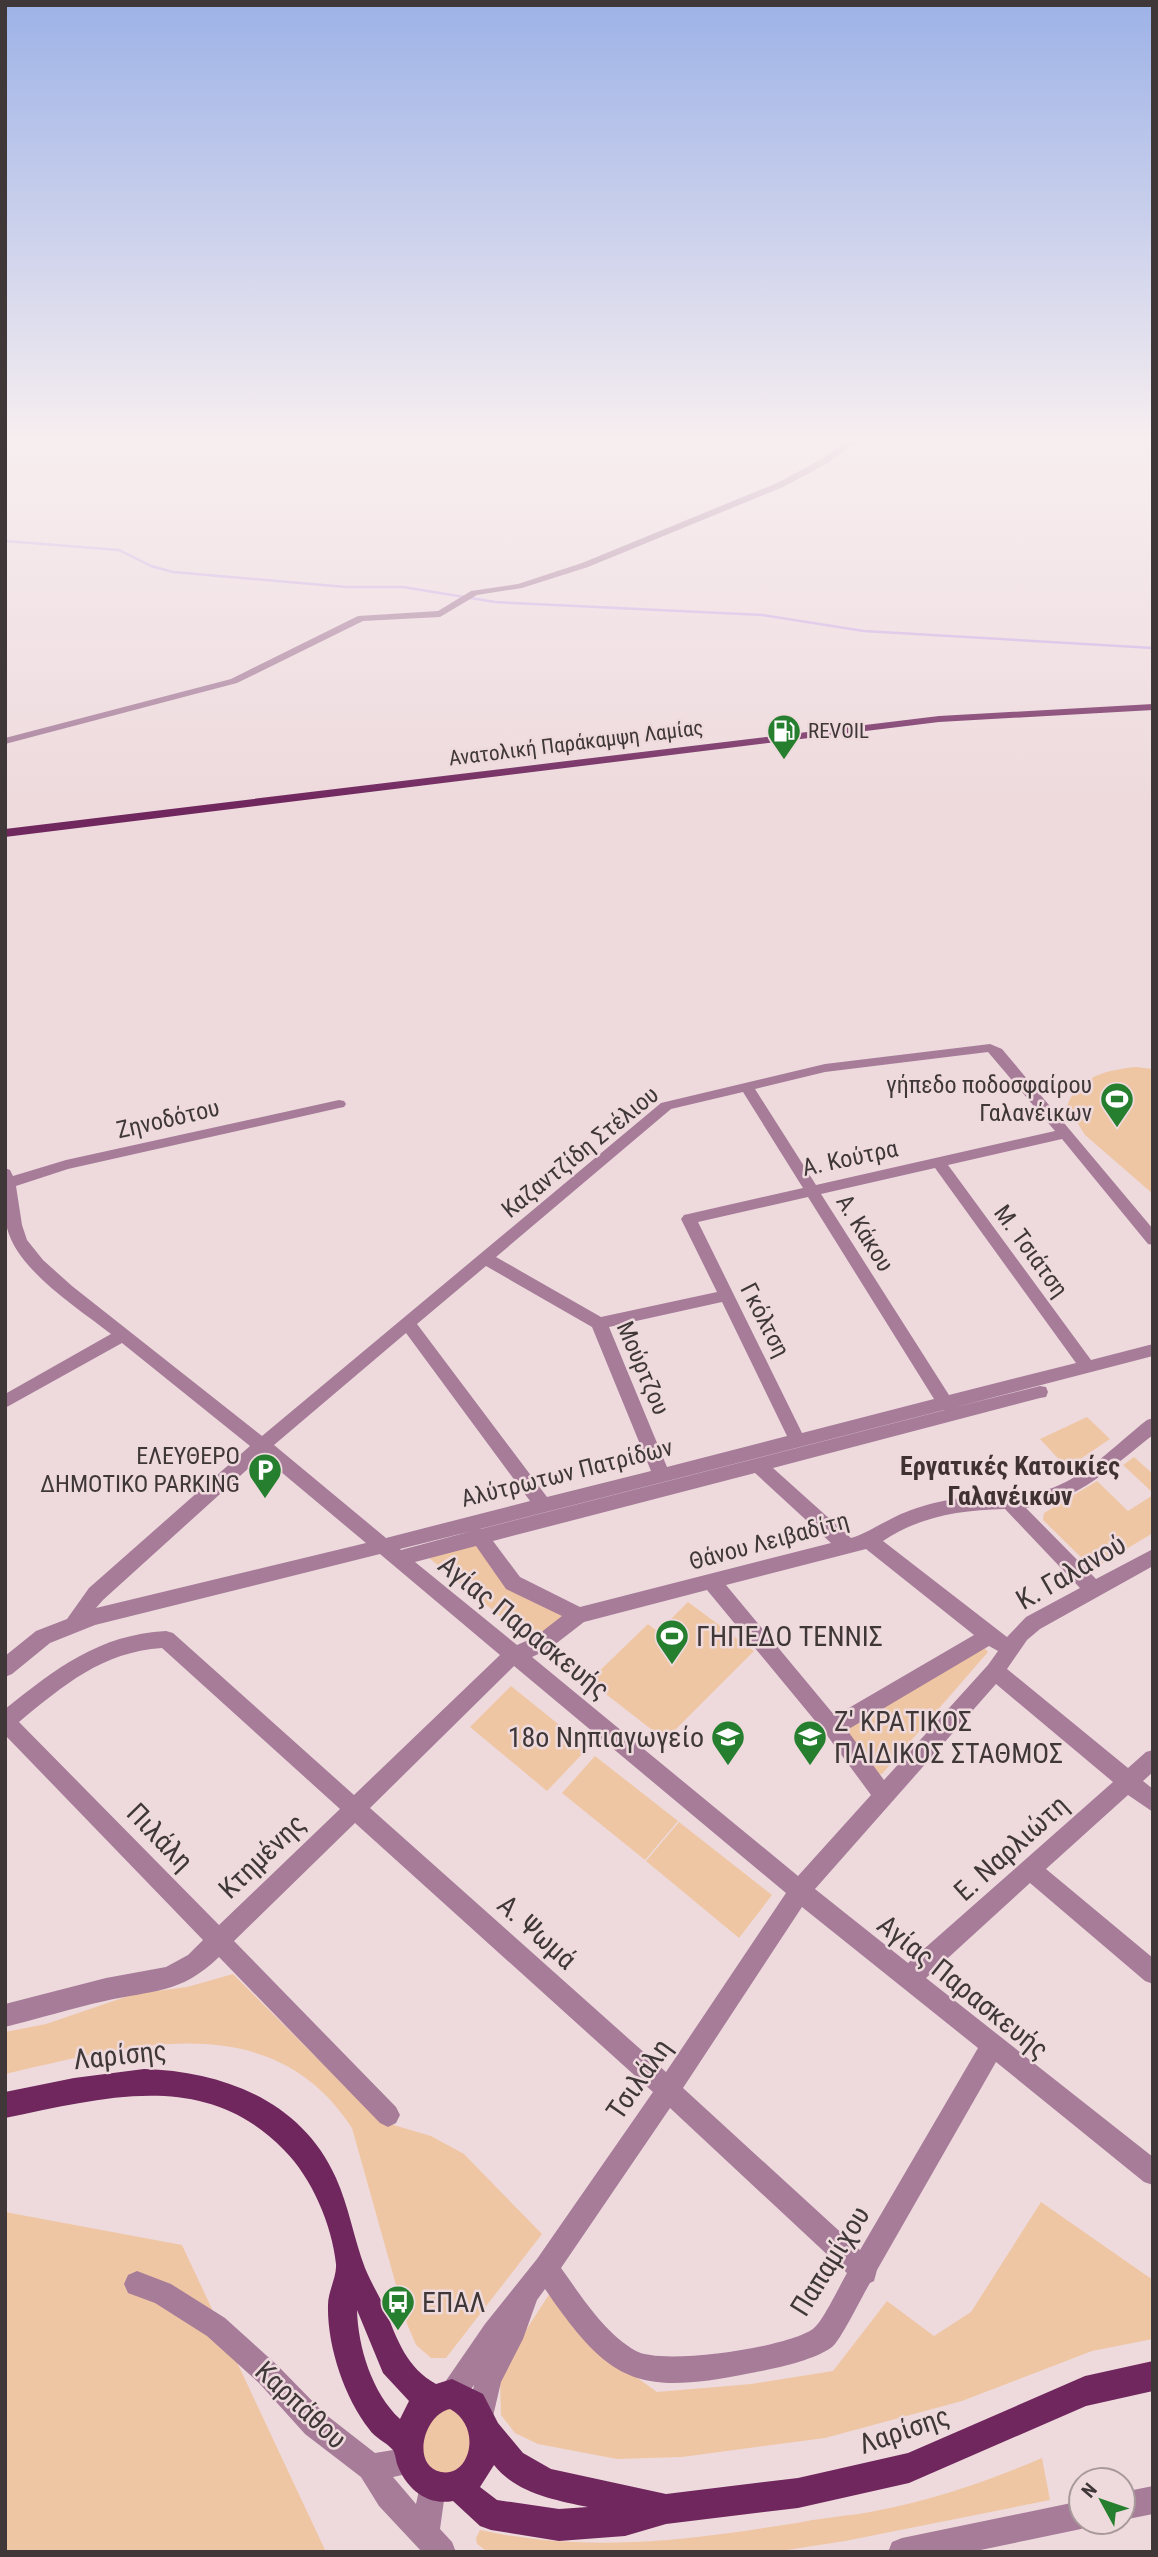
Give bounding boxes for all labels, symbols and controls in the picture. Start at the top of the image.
fuel station icon: REVOIL [765,712,803,761]
street label: Ανατολική Παράκαμψη Λαμίας [447,715,705,771]
place label: REVOIL [808,719,869,743]
place label: γήπεδο ποδοσφαίρου Γαλανέικων [886,1071,1092,1127]
street label: Καζαντζίδη Στέλιου [496,1080,664,1224]
sports icon: γήπεδο ποδοσφαίρου Γαλανέικων [1098,1080,1136,1129]
street label: Ζηνοδότου [114,1094,222,1144]
street label: Α. Κούτρα [800,1134,900,1182]
street label: Α. Κάκου [830,1189,900,1277]
street label: Μ. Τσιάτση [988,1200,1074,1302]
street label: Γκόλτση [735,1278,795,1362]
street label: Μούρτζου [611,1317,675,1419]
street label: Αλύτρωτων Πατρίδων [458,1433,676,1513]
place label: ΕΛΕΥΘΕΡΟ ΔΗΜΟΤΙΚΟ PARKING [40,1442,240,1498]
parking icon: ΕΛΕΥΘΕΡΟ ΔΗΜΟΤΙΚΟ PARKING [246,1451,284,1500]
district label: Εργατικές Κατοικίες Γαλανέικων [900,1451,1120,1511]
street label: Θάνου Λειβαδίτη [686,1506,852,1576]
street label: Κ. Γαλανού [1010,1527,1132,1617]
street label: Αγίας Παρασκευής [432,1548,616,1706]
sports icon: ΓΗΠΕΔΟ ΤΕΝΝΙΣ [653,1617,691,1666]
place label: ΓΗΠΕΔΟ ΤΕΝΝΙΣ [696,1620,883,1653]
place label: Ζ' ΚΡΑΤΙΚΟΣ ΠΑΙΔΙΚΟΣ ΣΤΑΘΜΟΣ [834,1705,1063,1770]
school or university icon: 18ο Νηπιαγωγείο [709,1718,747,1767]
school or university icon: Ζ' ΚΡΑΤΙΚΟΣ ΠΑΙΔΙΚΟΣ ΣΤΑΘΜΟΣ [791,1718,829,1767]
place label: 18ο Νηπιαγωγείο [508,1721,704,1754]
street label: Ε. Ναρλιώτη [947,1788,1075,1908]
street label: Πιλάλη [120,1796,200,1878]
street label: Κτημένης [212,1807,312,1905]
street label: Α. Ψωμά [491,1888,583,1976]
street label: Αγίας Παρασκευής [871,1908,1055,2066]
street label: Τσιλάλη [599,2032,679,2126]
street label: Λαρίσης [72,2034,168,2076]
street label: Παπαμίχου [783,2200,877,2322]
bus stop icon: ΕΠΑΛ [379,2283,417,2332]
place label: ΕΠΑΛ [422,2286,485,2319]
street label: Καρπάθου [249,2355,353,2455]
street label: Λαρίσης [854,2399,954,2461]
north arrow [1067,2466,1137,2536]
text: N [1077,2479,1102,2502]

